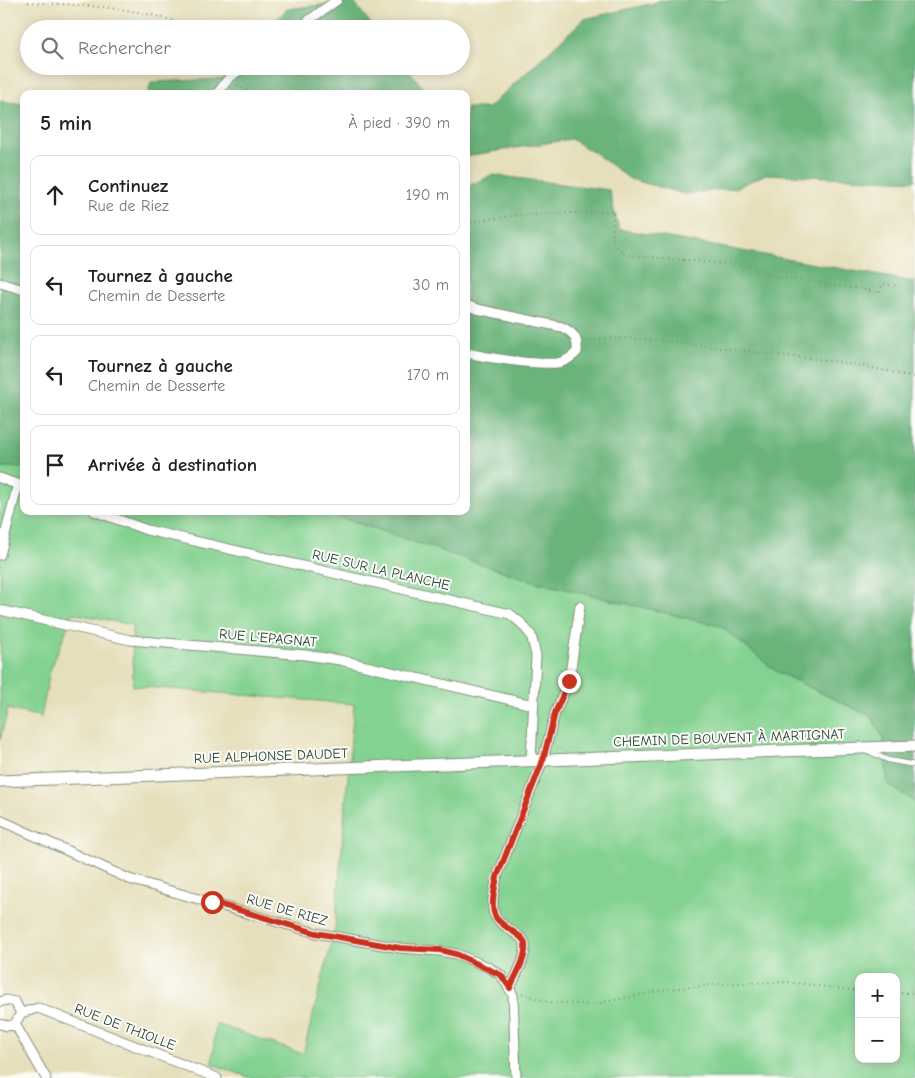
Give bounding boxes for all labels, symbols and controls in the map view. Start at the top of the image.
search box [20,20,470,75]
icon: search [38,34,66,62]
text: Rechercher [78,37,171,59]
text: 5 min [40,111,92,135]
text: À pied · 390 m [348,114,450,132]
text: Continuez [88,175,168,197]
icon: ahead [41,181,69,209]
text: 190 m [406,186,449,204]
text: Rue de Riez [88,197,169,215]
text: Tournez à gauche [88,265,233,287]
icon: left [41,271,69,299]
text: 30 m [413,276,449,294]
text: Chemin de Desserte [88,287,225,305]
text: Tournez à gauche [88,355,233,377]
icon: left [41,361,69,389]
text: 170 m [407,366,449,384]
text: Chemin de Desserte [88,377,225,395]
icon: arrive [41,451,69,479]
text: Arrivée à destination [88,454,257,476]
street label: RUE SUR LA PLANCHE [311,546,451,594]
street label: RUE L'EPAGNAT [218,625,318,651]
route end [558,670,581,693]
street label: CHEMIN DE BOUVENT À MARTIGNAT [613,725,846,751]
street label: RUE ALPHONSE DAUDET [194,745,349,767]
street label: RUE DE RIEZ [245,890,329,930]
route start [201,891,224,914]
map controls [855,973,900,1063]
button: + [855,973,900,1018]
street label: RUE DE THIOLLE [72,1000,178,1054]
button: − [855,1018,900,1063]

